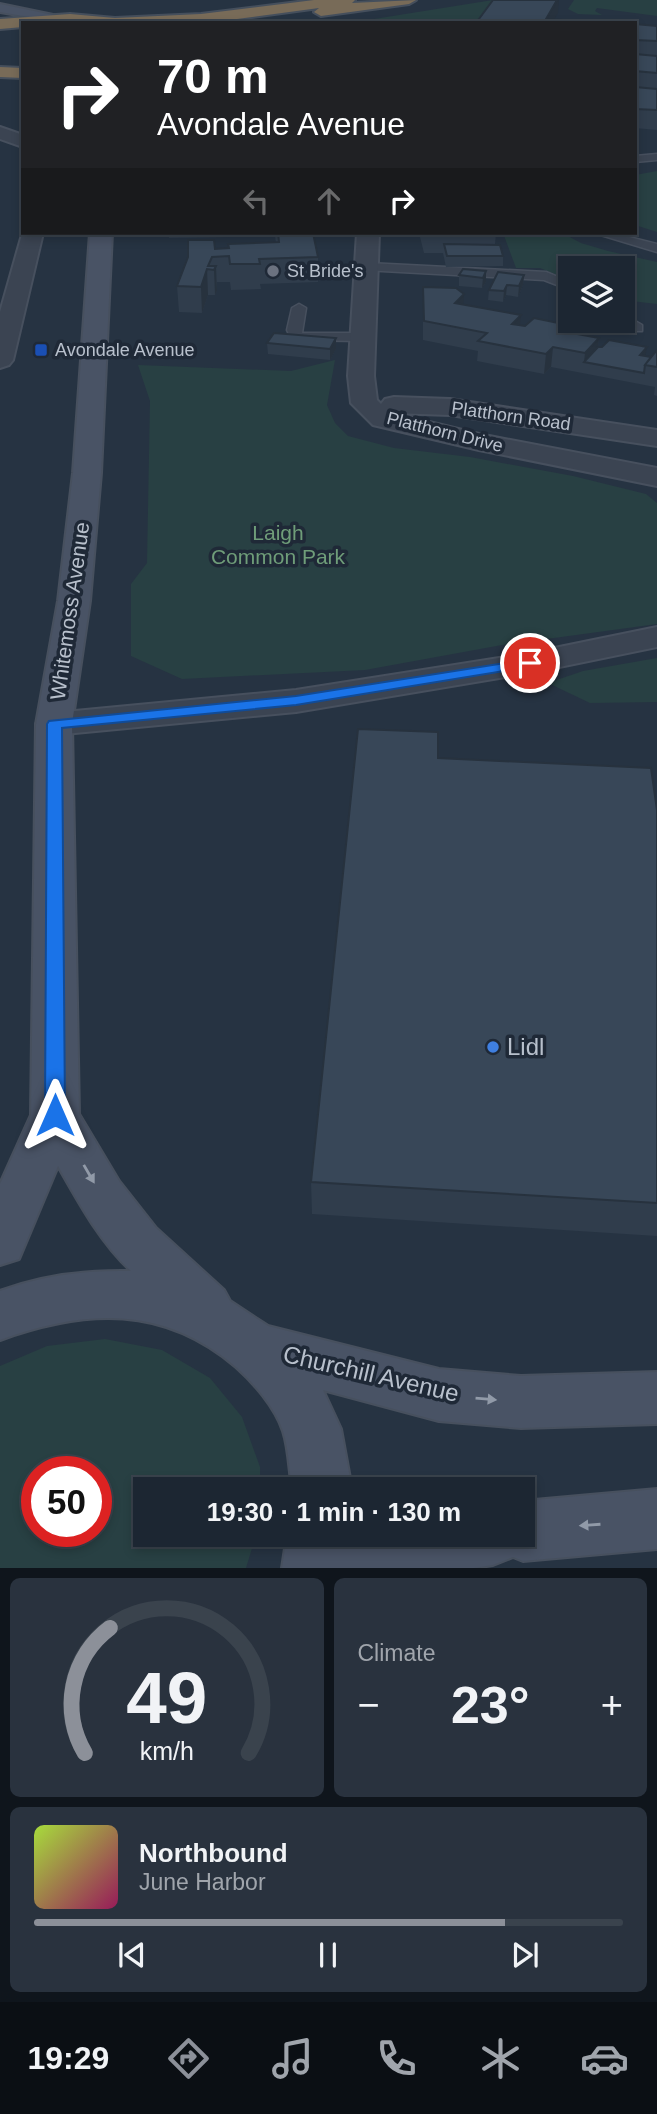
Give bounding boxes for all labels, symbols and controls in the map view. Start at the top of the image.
icon: right [42,49,133,140]
text: 70 m [157,49,269,103]
text: Avondale Avenue [157,106,405,142]
icon: left [237,182,275,220]
icon: ahead [310,182,348,220]
icon: right [383,182,421,220]
map controls [558,256,635,333]
button: layers [558,256,635,333]
place label: St Bride's [287,261,363,281]
marker: St Bride's [265,263,281,279]
place label: Avondale Avenue [55,340,194,360]
marker: Avondale Avenue [33,342,49,358]
street label: Platthorn Road [450,398,572,434]
street label: Platthorn Drive [385,408,505,456]
street label: Whitemoss Avenue [46,521,93,701]
park label: Laigh Common Park [211,521,346,568]
pin [500,633,560,693]
icon: arrive [511,644,549,682]
place label: Lidl [507,1033,544,1060]
marker: Lidl [485,1039,501,1055]
position arrow [18,1078,92,1152]
one-way arrow [83,1165,95,1184]
street label: Churchill Avenue [281,1340,462,1407]
one-way arrow [476,1394,498,1405]
speed limit sign: 50 [21,1456,112,1547]
text: 19:30 · 1 min · 130 m [207,1497,461,1527]
one-way arrow [579,1520,601,1531]
text: Climate [358,1640,435,1666]
text: 49 [126,1658,207,1739]
text: 23° [451,1676,530,1734]
text: − [358,1684,380,1726]
text: + [601,1684,623,1726]
text: km/h [140,1737,194,1765]
text: Northbound [139,1838,288,1868]
text: June Harbor [139,1869,266,1895]
icon: previous [113,1936,151,1974]
icon: pause [309,1936,347,1974]
icon: next [506,1936,544,1974]
icon: directions [164,2034,213,2083]
icon: music [268,2034,317,2083]
icon: phone [372,2034,421,2083]
icon: climate [476,2034,525,2083]
icon: car [580,2034,629,2083]
text: 19:29 [28,2040,109,2076]

